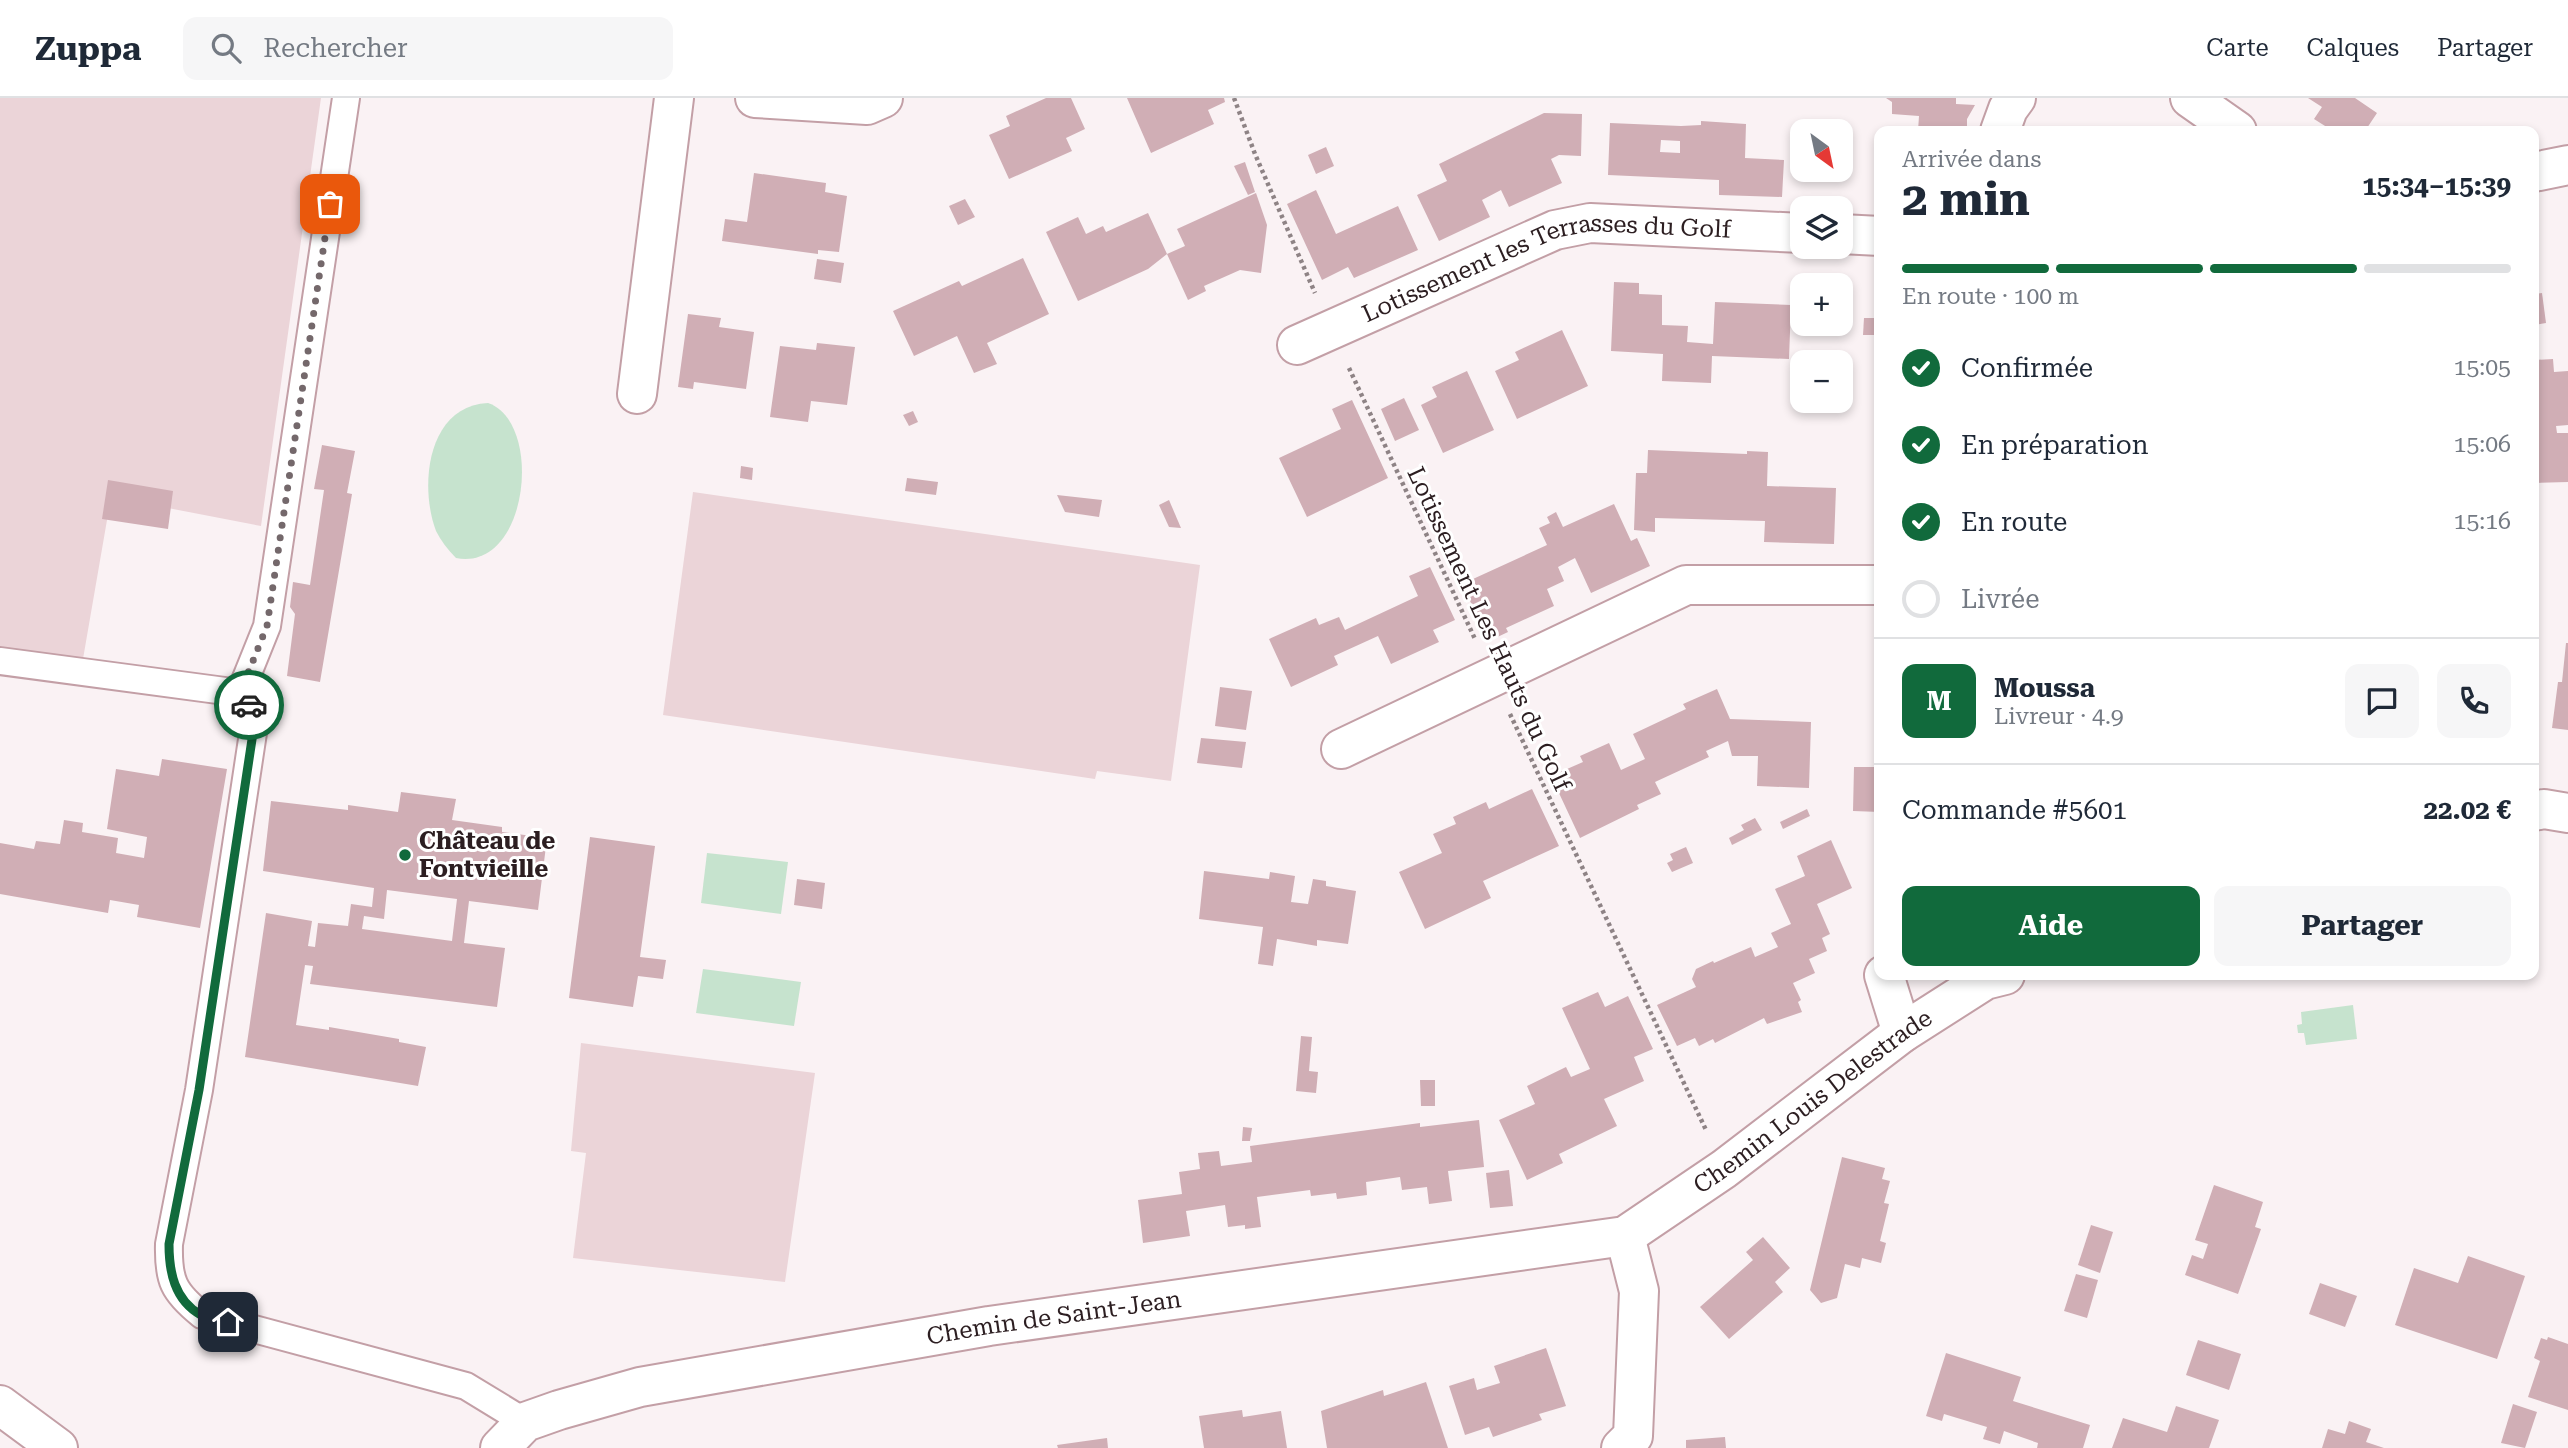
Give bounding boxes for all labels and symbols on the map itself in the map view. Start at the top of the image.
north arrow [1790,119,1853,182]
pin [300,174,360,234]
street label: Lotissement les Terrasses du Golf [1358,209,1732,328]
street label: Lotissement Les Hauts du Golf [1401,462,1577,796]
courier [214,670,284,740]
place label: Château de Fontvieille [419,827,555,883]
marker: Château de Fontvieille [397,847,413,863]
street label: Chemin Louis Delestrade [1688,1004,1937,1200]
street label: Chemin de Saint-Jean [924,1285,1183,1351]
pin [198,1292,258,1352]

